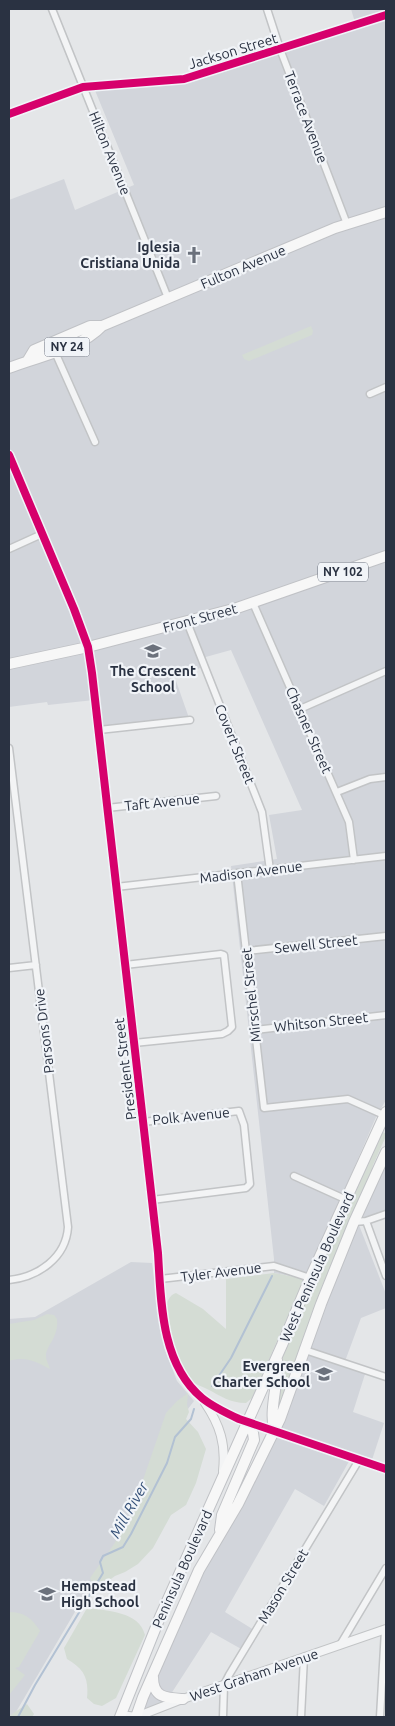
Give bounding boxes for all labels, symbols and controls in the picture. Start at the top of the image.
street label: Jackson Street [187,30,280,72]
street label: Terrace Avenue [281,69,331,165]
street label: Hilton Avenue [86,109,134,197]
place label: Iglesia Cristiana Unida [80,239,180,271]
street label: Fulton Avenue [198,242,288,292]
church icon: Iglesia Cristiana Unida [184,245,204,265]
road number: NY 24 [44,338,90,357]
road number: NY 102 [318,562,368,582]
street label: Front Street [161,600,239,636]
school or university icon: The Crescent School [143,641,163,661]
place label: The Crescent School [110,663,196,695]
street label: Chasner Street [283,684,335,776]
street label: Covert Street [212,702,258,787]
street label: Taft Avenue [124,790,200,814]
street label: Madison Avenue [199,858,303,886]
street label: Sewell Street [274,932,359,956]
street label: Mirschel Street [238,946,264,1043]
street label: Parsons Drive [31,988,57,1074]
street label: Whitson Street [273,1009,369,1035]
street label: President Street [111,1017,139,1121]
street label: Polk Avenue [152,1104,230,1128]
street label: West Peninsula Boulevard [277,1189,357,1345]
street label: Tyler Avenue [180,1259,262,1285]
place label: Evergreen Charter School [212,1358,310,1390]
school or university icon: Evergreen Charter School [314,1364,334,1384]
water label: Mill River [106,1478,152,1541]
street label: Peninsula Boulevard [149,1508,215,1630]
street label: Mason Street [255,1545,312,1626]
place label: Hempstead High School [61,1578,139,1610]
school or university icon: Hempstead High School [37,1584,57,1604]
street label: West Graham Avenue [188,1646,320,1704]

